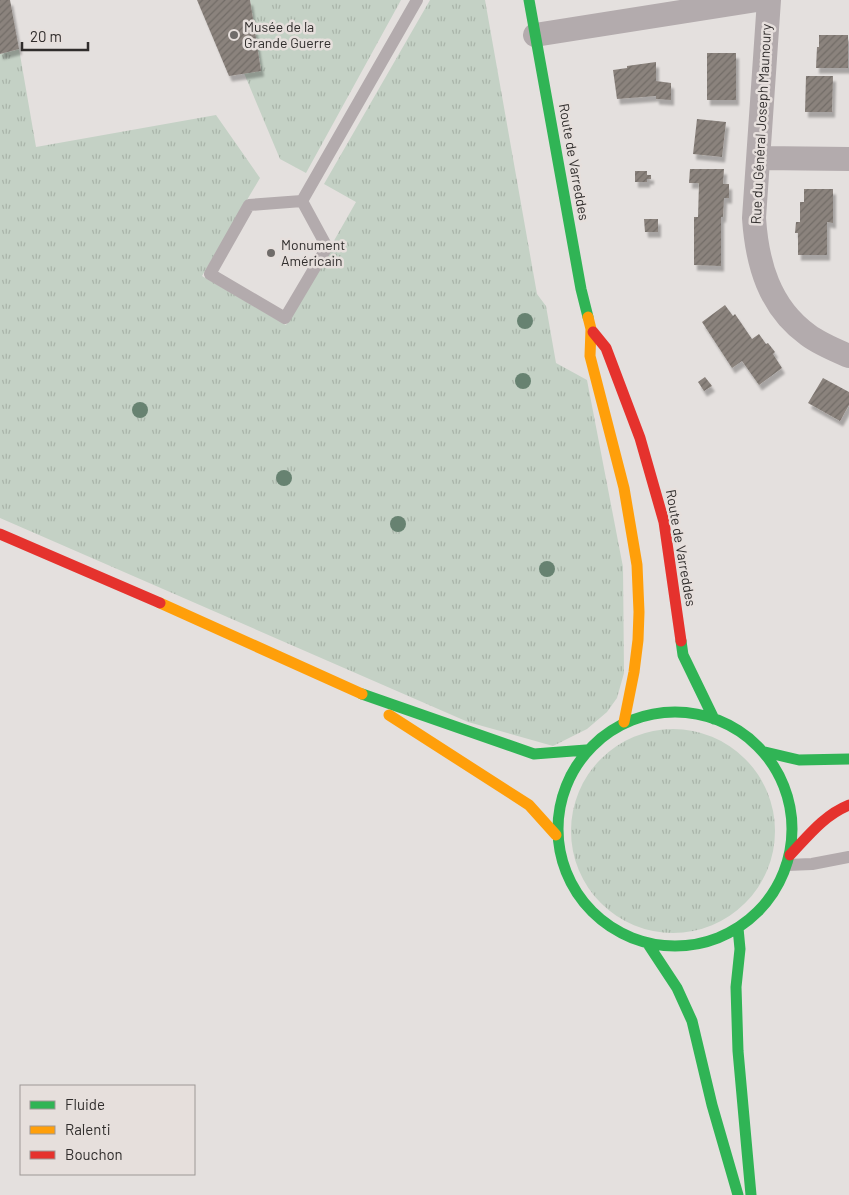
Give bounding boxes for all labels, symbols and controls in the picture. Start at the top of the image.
place label: Musée de la Grande Guerre [244,18,331,51]
scale bar [22,20,89,52]
street label: Rue du Général Joseph Maunoury [747,23,774,225]
text: 20 m [30,27,62,45]
marker: Musée de la Grande Guerre [228,29,240,41]
street label: Route de Varreddes [556,102,593,222]
place label: Monument Américain [281,236,345,269]
marker: Monument Américain [265,247,277,259]
street label: Route de Varreddes [663,488,700,608]
legend [20,1085,195,1175]
text: Fluide [65,1095,105,1113]
text: Ralenti [65,1120,111,1138]
text: Bouchon [65,1145,123,1163]

